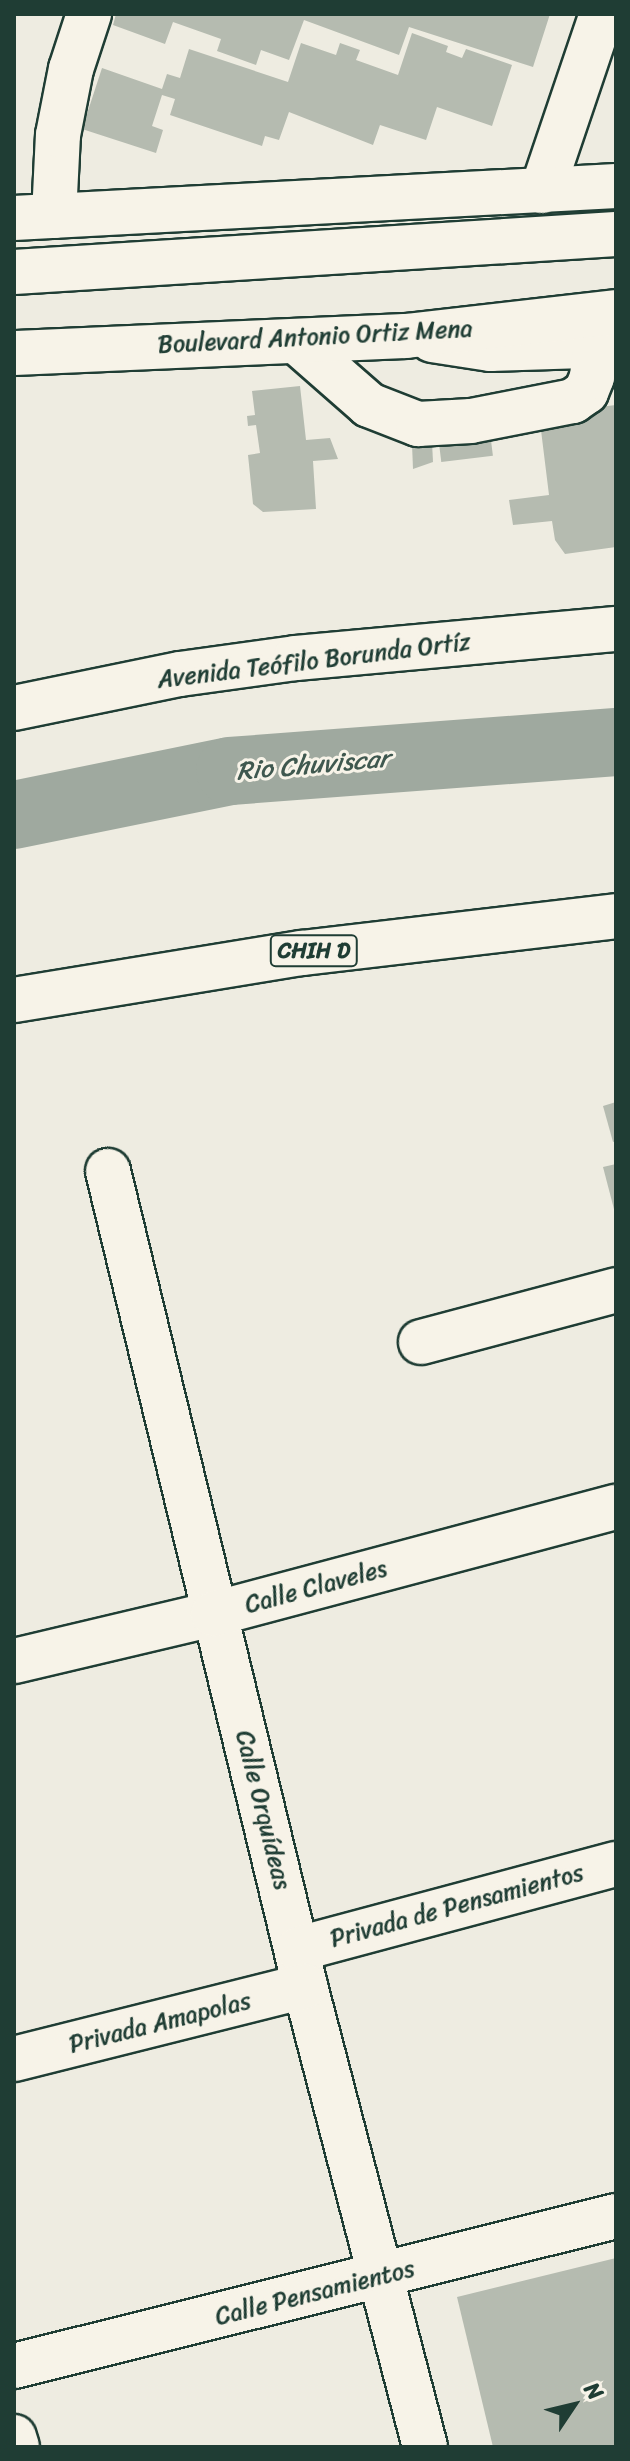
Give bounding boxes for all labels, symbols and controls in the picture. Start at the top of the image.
street label: Boulevard Antonio Ortiz Mena [156,314,474,360]
street label: Avenida Teófilo Borunda Ortíz [155,627,473,695]
water label: Rio Chuviscar [235,743,391,787]
road number: CHIH D [268,933,360,969]
street label: Calle Claveles [242,1554,390,1620]
street label: Calle Orquídeas [229,1727,297,1893]
street label: Privada de Pensamientos [327,1858,587,1954]
street label: Privada Amapolas [66,1987,254,2059]
street label: Calle Pensamientos [212,2254,418,2332]
north arrow [534,2365,614,2445]
text: N [574,2374,614,2408]

